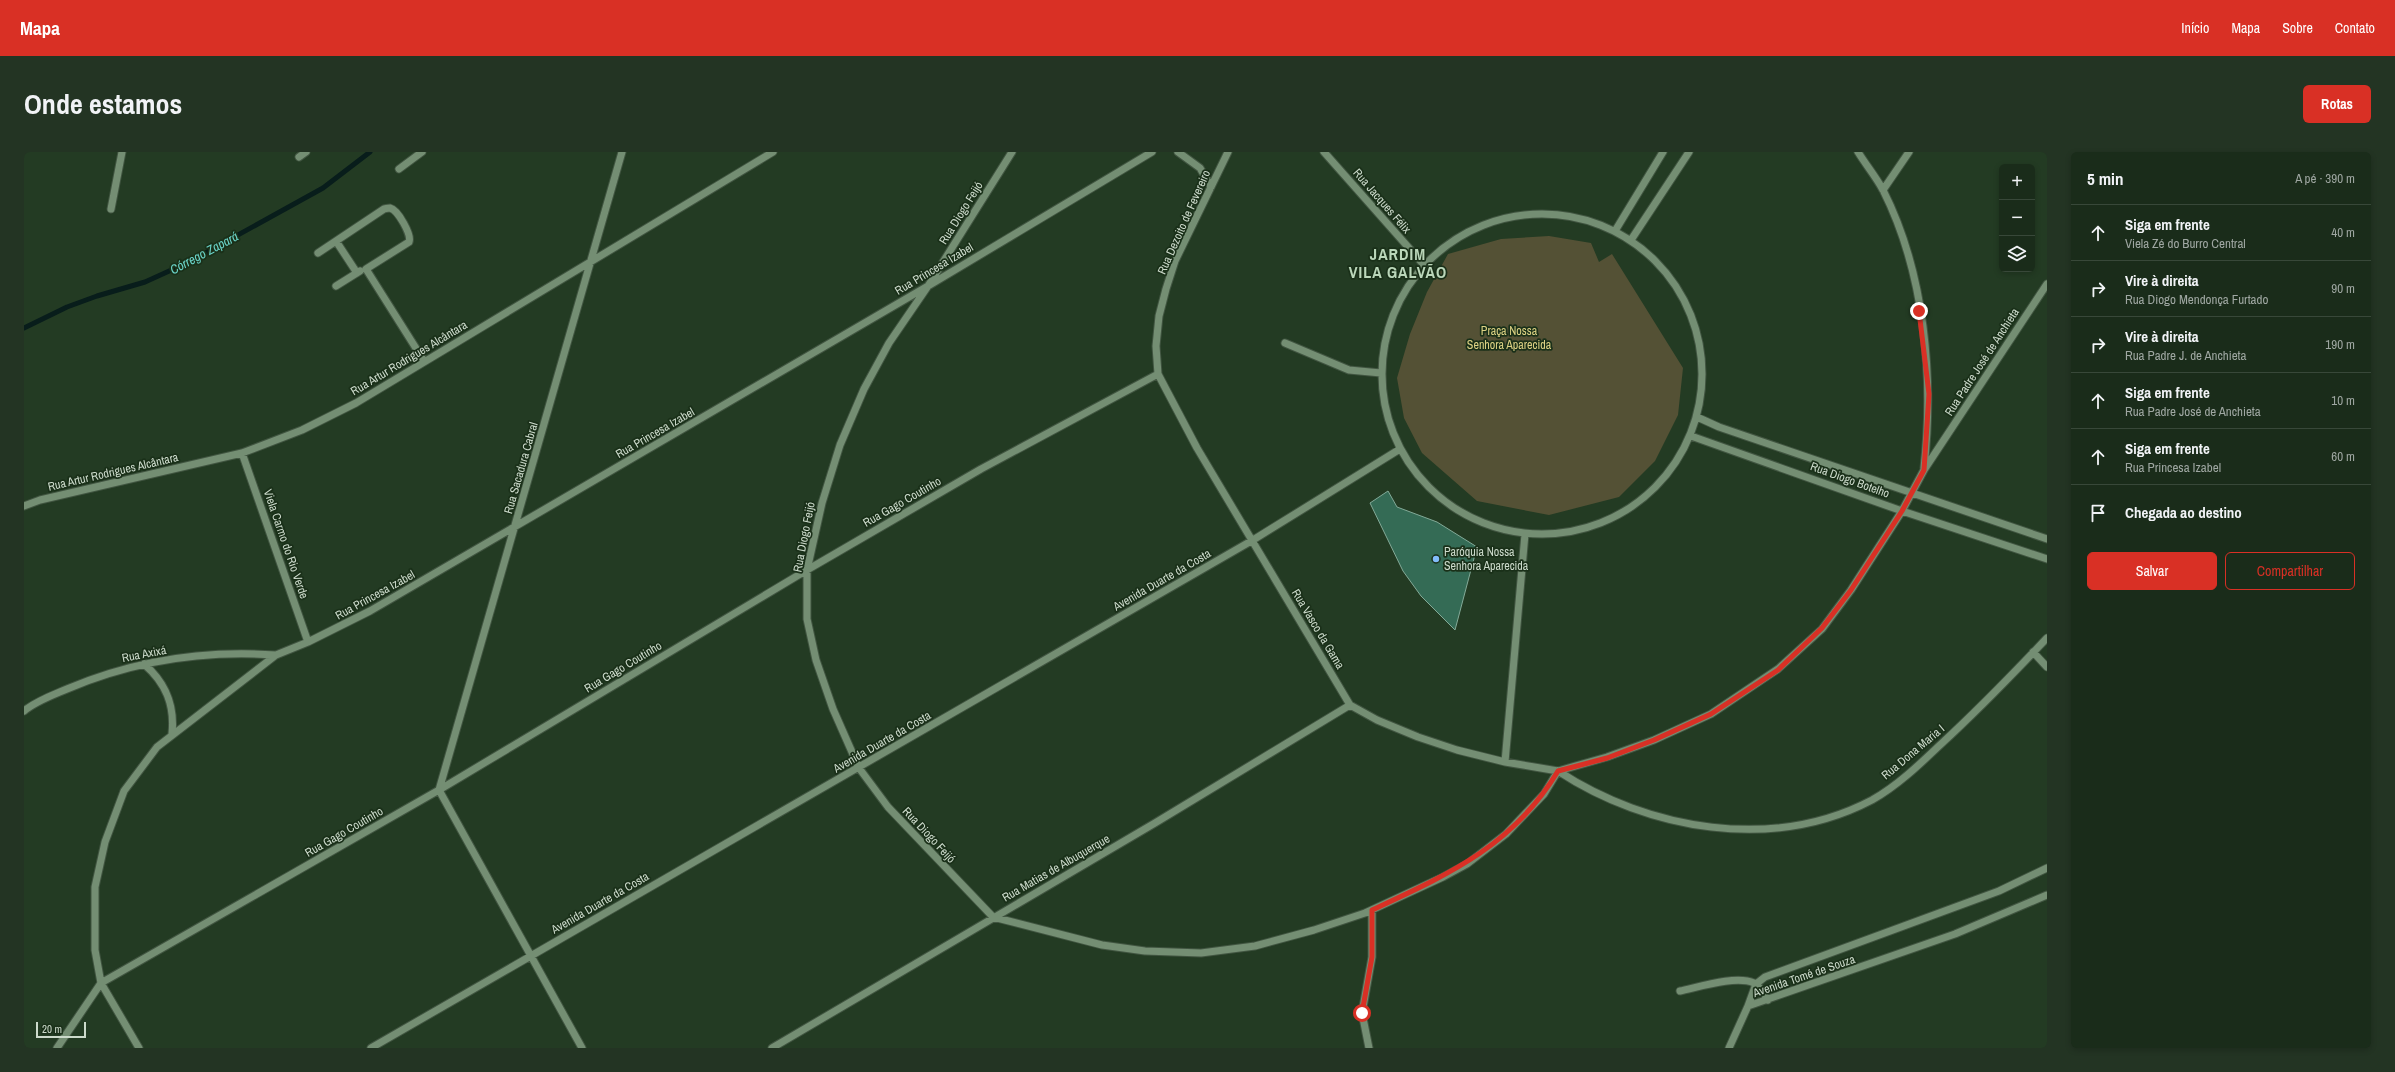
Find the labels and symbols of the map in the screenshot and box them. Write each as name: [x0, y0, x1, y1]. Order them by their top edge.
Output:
street label: Rua Jacques Félix: [1349, 165, 1415, 237]
street label: Rua Dezoito de Fevereiro: [1154, 167, 1214, 277]
street label: Rua Diogo Feijó: [935, 179, 987, 247]
water label: Córrego Zapará: [167, 228, 241, 278]
street label: Rua Princesa Izabel: [892, 239, 976, 299]
district label: JARDIM VILA GALVÃO: [1349, 243, 1447, 283]
route end: [1910, 302, 1928, 320]
street label: Rua Padre José de Anchieta: [1941, 305, 2023, 419]
street label: Rua Artur Rodrigues Alcântara: [348, 317, 471, 399]
park label: Praça Nossa Senhora Aparecida: [1467, 323, 1552, 353]
street label: Rua Princesa Izabel: [613, 404, 697, 462]
street label: Rua Sacadura Cabral: [500, 420, 542, 516]
street label: Rua Artur Rodrigues Alcântara: [46, 449, 180, 495]
street label: Rua Diogo Botelho: [1808, 458, 1892, 502]
street label: Rua Gago Coutinho: [860, 473, 944, 531]
street label: Viela Carmo do Rio Verde: [260, 487, 312, 601]
street label: Rua Diogo Feijó: [789, 501, 819, 573]
place label: Paróquia Nossa Senhora Aparecida: [1444, 544, 1529, 574]
street label: Avenida Duarte da Costa: [1109, 545, 1214, 615]
marker: Paróquia Nossa Senhora Aparecida: [1431, 554, 1441, 564]
street label: Rua Princesa Izabel: [332, 567, 418, 623]
street label: Rua Vasco da Gama: [1288, 586, 1348, 672]
street label: Rua Gago Coutinho: [581, 638, 665, 696]
street label: Rua Axixá: [120, 642, 168, 666]
street label: Avenida Duarte da Costa: [829, 707, 934, 777]
street label: Rua Dona Maria I: [1878, 721, 1948, 783]
street label: Rua Gago Coutinho: [302, 803, 386, 861]
street label: Rua Diogo Feijó: [899, 804, 959, 866]
street label: Rua Matias de Albuquerque: [999, 831, 1113, 905]
street label: Avenida Duarte da Costa: [547, 868, 652, 938]
street label: Avenida Tomé de Souza: [1750, 951, 1858, 1001]
route start: [1353, 1004, 1371, 1022]
scale bar: [36, 1020, 86, 1039]

